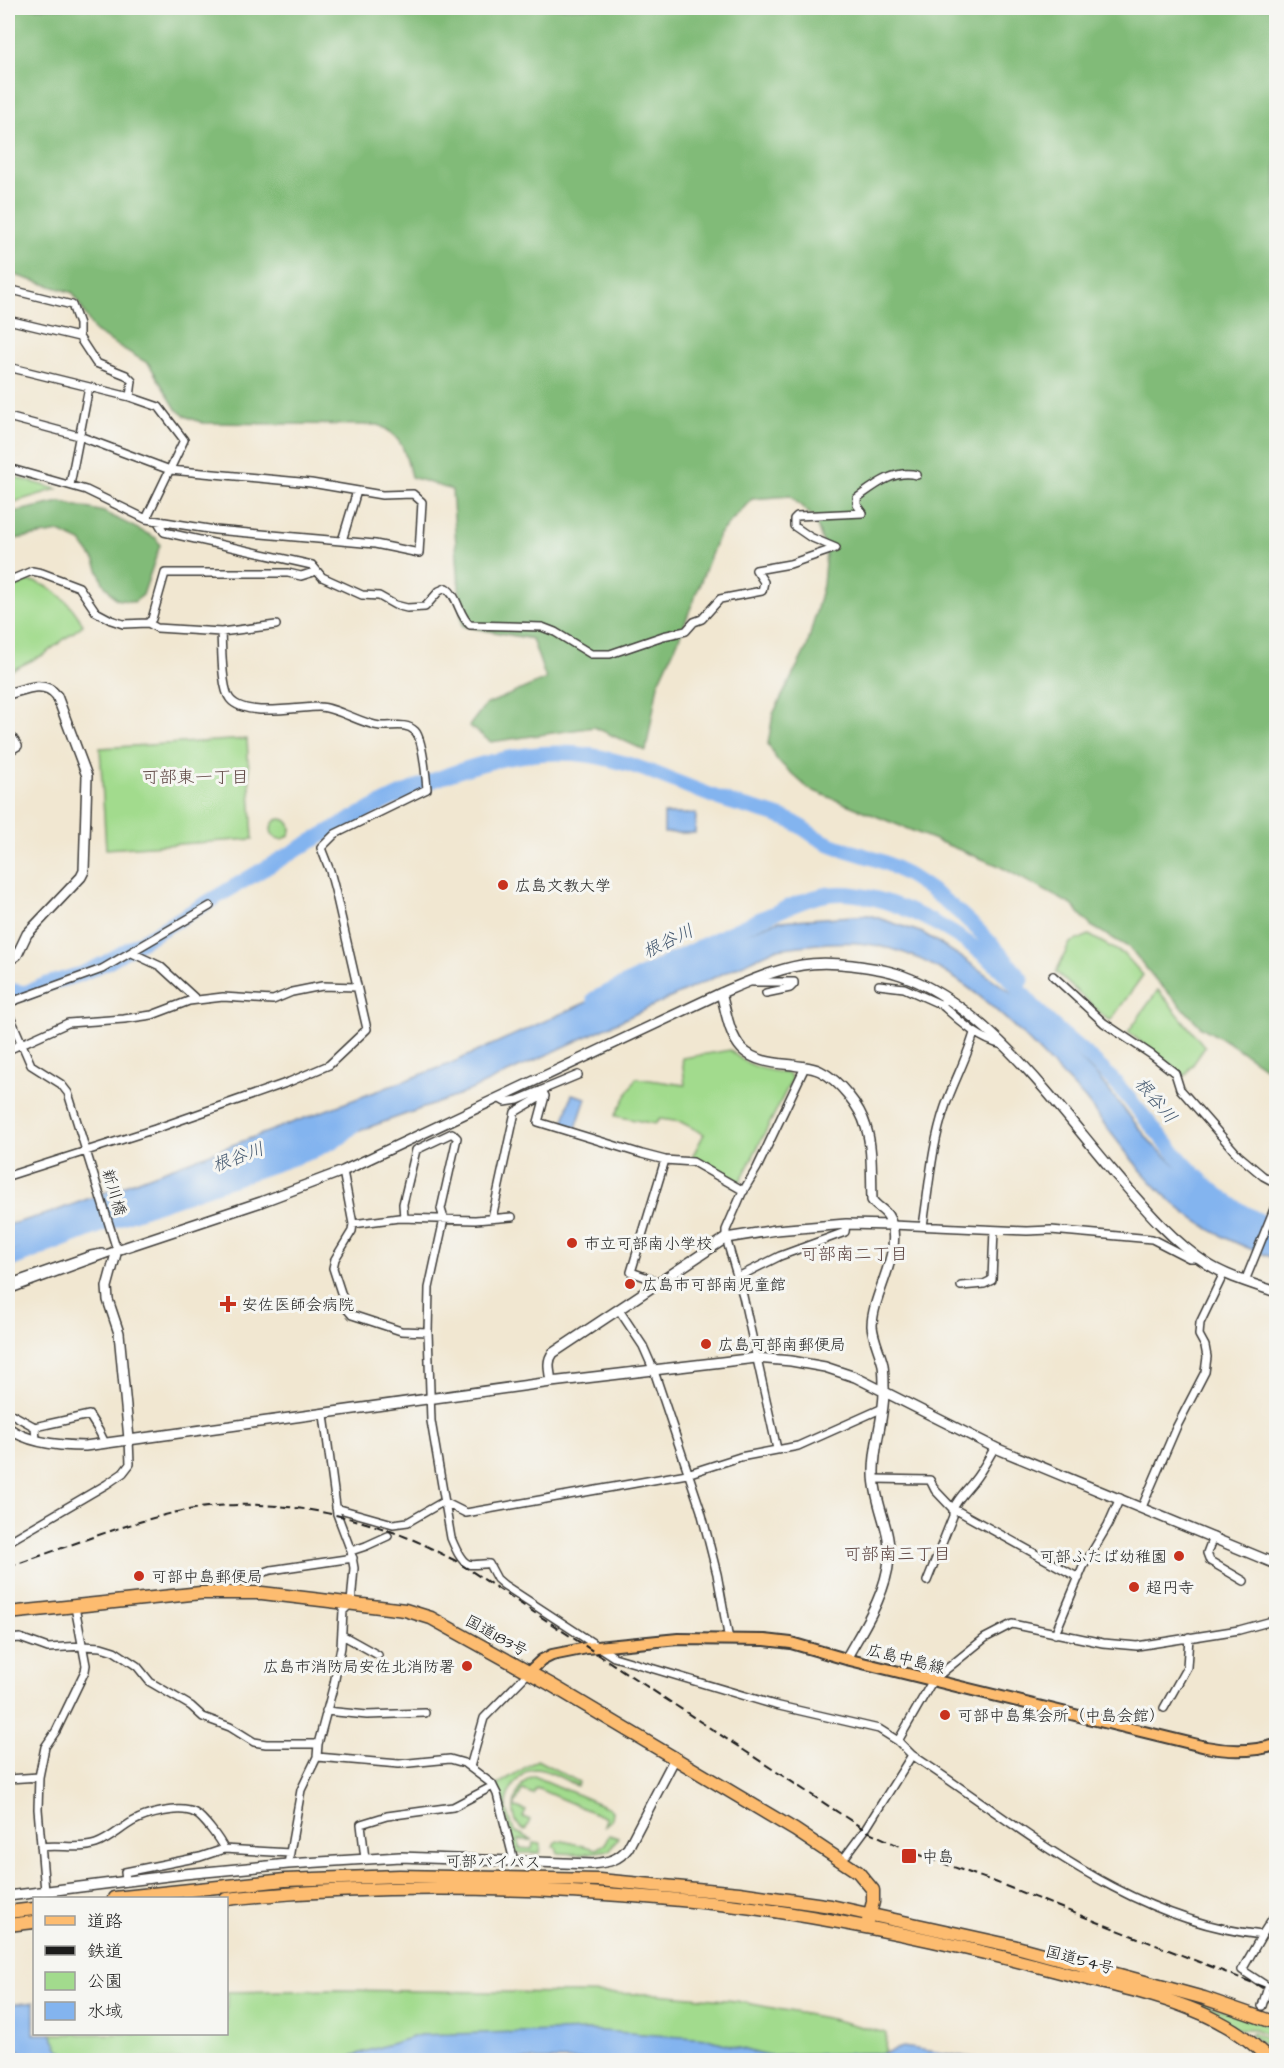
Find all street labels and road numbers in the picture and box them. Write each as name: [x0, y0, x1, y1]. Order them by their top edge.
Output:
street label: 新川橋: [97, 1166, 132, 1218]
street label: 国道183号: [461, 1610, 532, 1662]
street label: 広島中島線: [864, 1639, 947, 1679]
street label: 可部バイパス: [445, 1850, 541, 1874]
street label: 国道54号: [1043, 1940, 1117, 1980]

